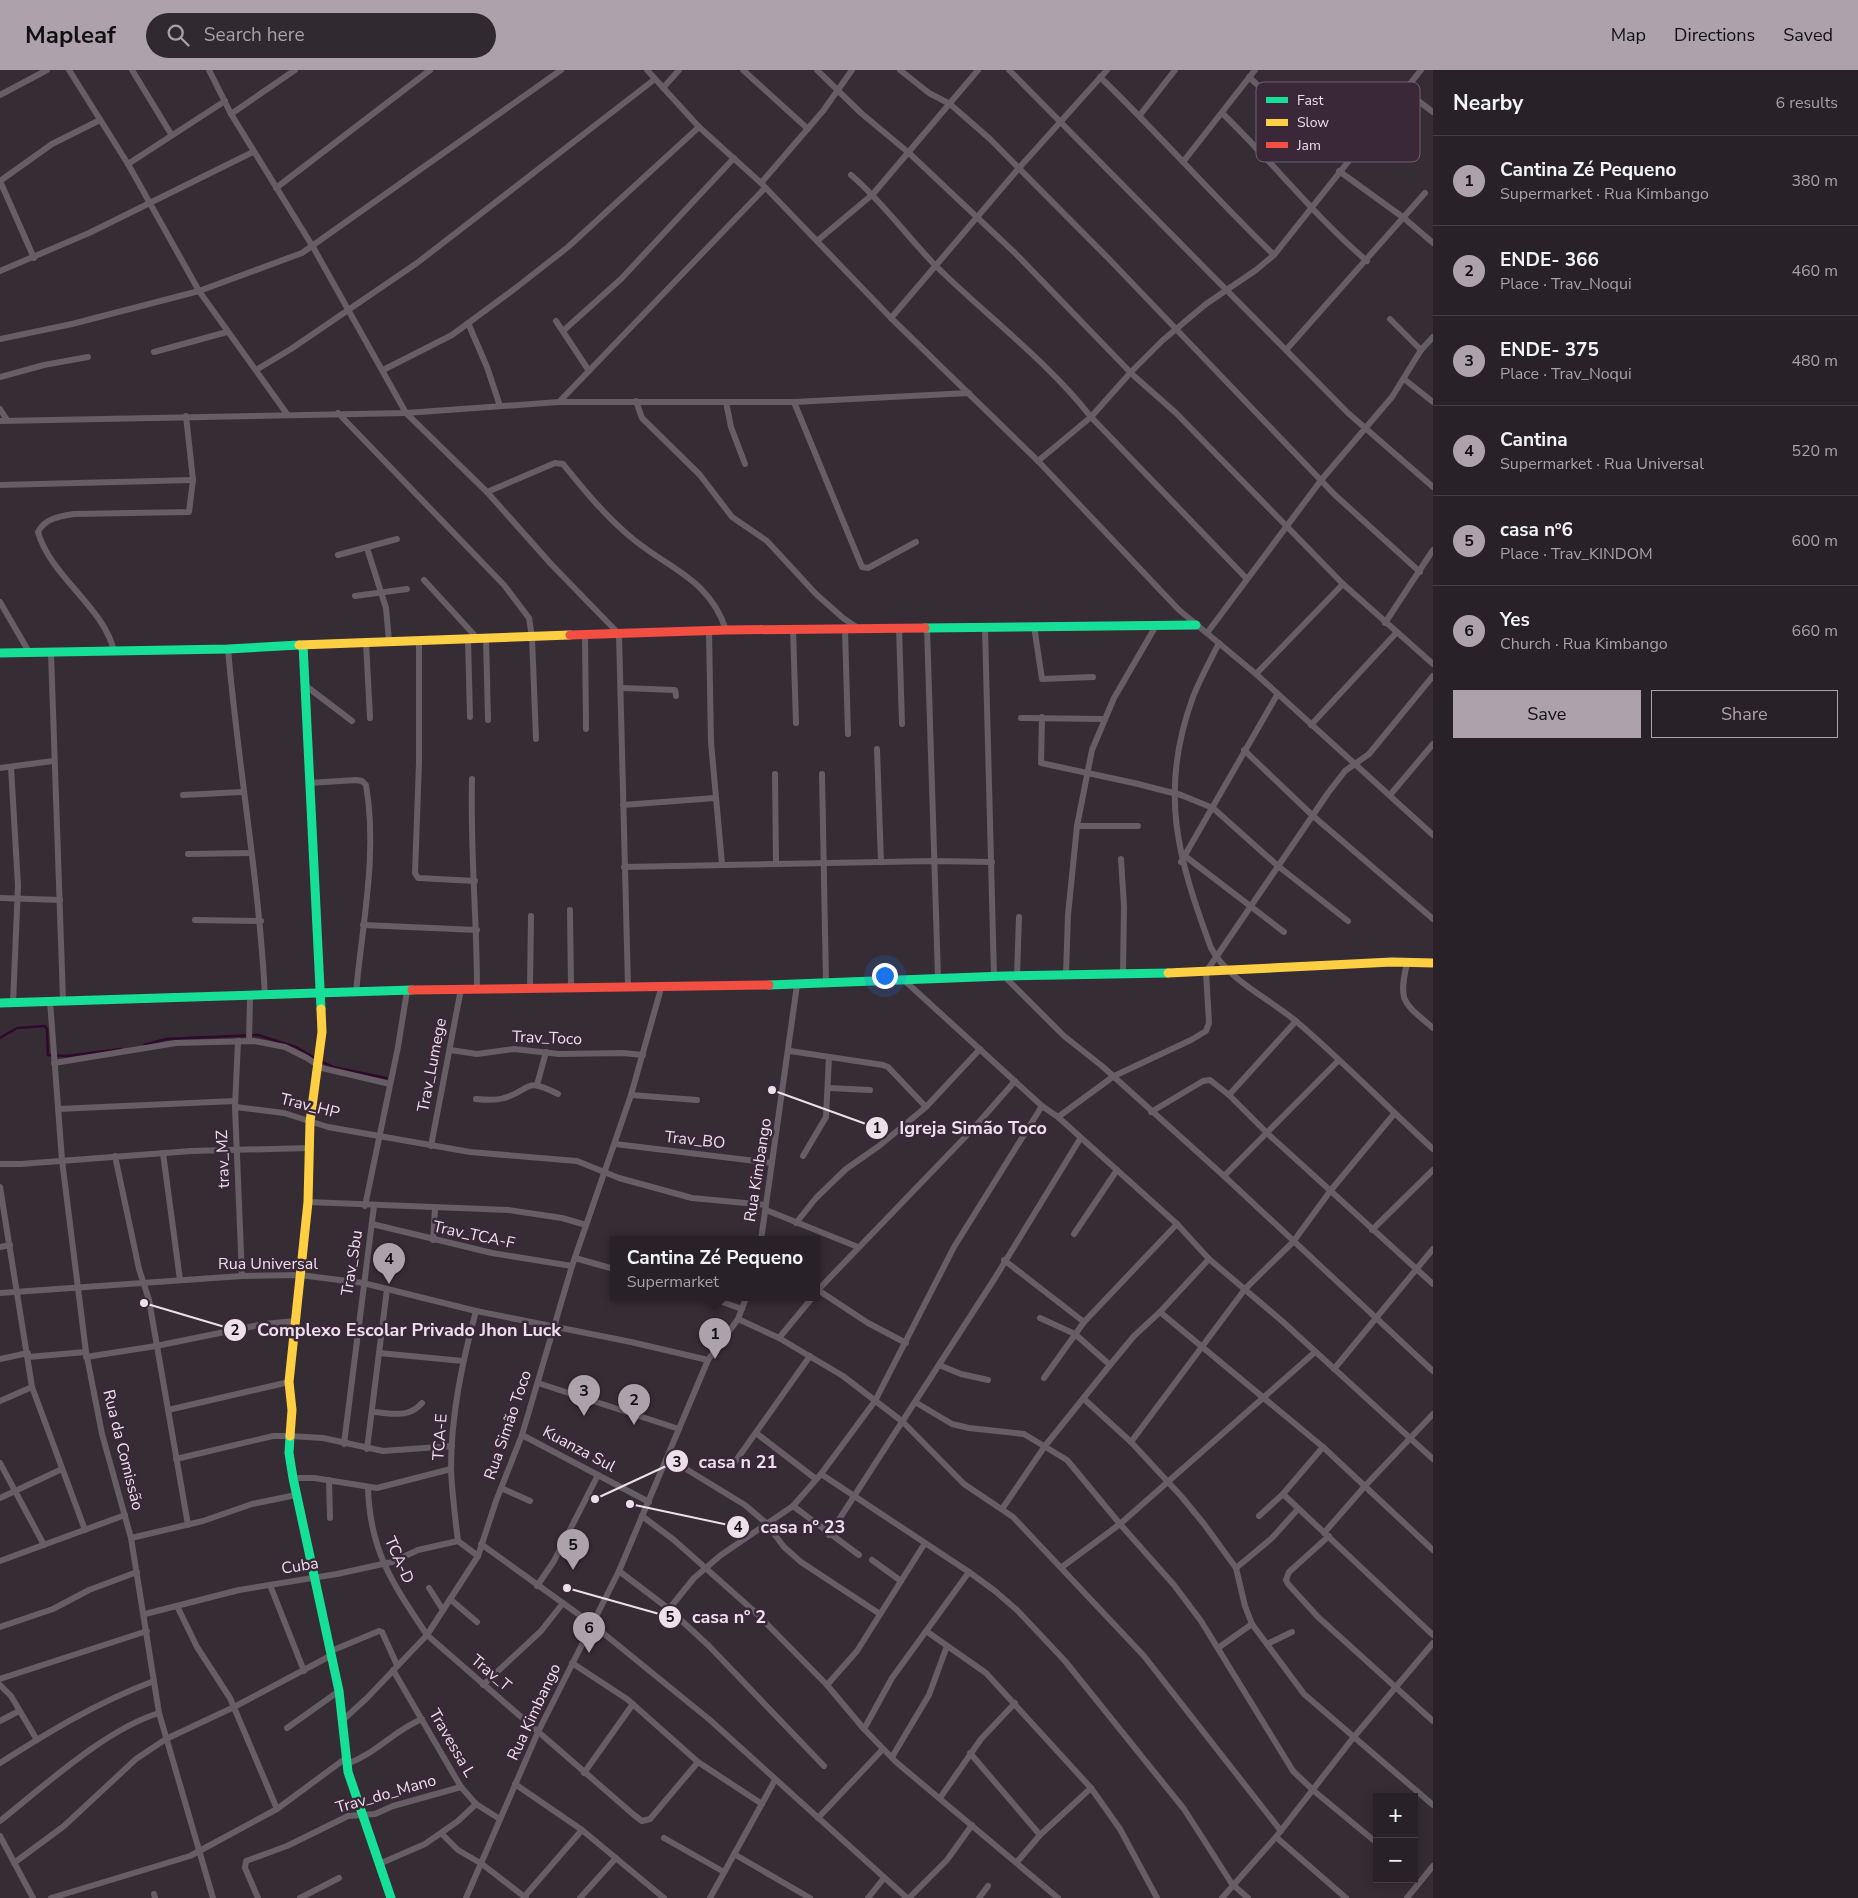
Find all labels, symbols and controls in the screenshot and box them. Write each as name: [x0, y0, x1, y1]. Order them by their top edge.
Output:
search box: [146, 13, 496, 58]
text: Mapleaf: [25, 19, 116, 51]
icon: search: [164, 21, 192, 49]
text: Search here: [204, 22, 305, 48]
text: Map: [1611, 23, 1646, 47]
text: Directions: [1674, 23, 1755, 47]
text: Saved: [1783, 23, 1833, 47]
legend: [1256, 82, 1420, 162]
text: Nearby: [1453, 89, 1523, 117]
text: Fast: [1297, 91, 1323, 110]
text: 6 results: [1776, 92, 1838, 114]
text: Slow: [1297, 113, 1329, 132]
text: Jam: [1296, 136, 1321, 155]
text: Cantina Zé Pequeno: [1500, 157, 1676, 183]
text: 1: [1464, 170, 1474, 192]
text: 380 m: [1791, 170, 1838, 192]
text: Supermarket · Rua Kimbango: [1500, 183, 1709, 205]
text: ENDE- 366: [1500, 247, 1599, 273]
text: 2: [1464, 260, 1474, 282]
text: 460 m: [1791, 260, 1838, 282]
text: Place · Trav_Noqui: [1500, 273, 1632, 295]
text: ENDE- 375: [1500, 337, 1599, 363]
text: 3: [1464, 350, 1474, 372]
text: 480 m: [1791, 350, 1838, 372]
text: Place · Trav_Noqui: [1500, 363, 1632, 385]
text: Cantina: [1500, 427, 1568, 453]
text: 4: [1464, 440, 1474, 462]
text: 520 m: [1791, 440, 1838, 462]
text: Supermarket · Rua Universal: [1500, 453, 1704, 475]
text: casa nº6: [1500, 517, 1573, 543]
text: 5: [1464, 530, 1474, 552]
text: 600 m: [1791, 530, 1838, 552]
text: Place · Trav_KINDOM: [1500, 543, 1653, 565]
text: Yes: [1500, 607, 1530, 633]
text: 6: [1464, 620, 1474, 642]
text: 660 m: [1791, 620, 1838, 642]
text: Church · Rua Kimbango: [1500, 633, 1668, 655]
button: Save: [1453, 690, 1641, 738]
button: Share: [1651, 690, 1838, 738]
your location: [872, 963, 898, 989]
street label: Trav_Lumege: [412, 1016, 452, 1114]
street label: Trav_Toco: [511, 1026, 583, 1050]
street label: Trav_HP: [278, 1088, 342, 1124]
callout: Igreja Simão Toco: [864, 1111, 1057, 1144]
street label: Rua Kimbango: [739, 1116, 777, 1224]
text: Igreja Simão Toco: [899, 1116, 1047, 1140]
text: 1: [872, 1118, 882, 1138]
street label: Trav_BO: [664, 1126, 726, 1154]
street label: trav_MZ: [211, 1129, 235, 1188]
street label: Trav_TCA-F: [431, 1216, 517, 1254]
street label: Trav_Sbu: [336, 1229, 368, 1297]
popup: [610, 1236, 820, 1301]
pin: 4: [373, 1243, 405, 1284]
text: Cantina Zé Pequeno: [627, 1245, 803, 1271]
street label: Rua Universal: [218, 1253, 318, 1275]
text: Supermarket: [627, 1271, 719, 1293]
callout: Complexo Escolar Privado Jhon Luck: [222, 1313, 571, 1346]
text: Complexo Escolar Privado Jhon Luck: [257, 1318, 561, 1342]
pin: 1: [699, 1318, 731, 1359]
text: 2: [230, 1320, 240, 1340]
street label: Rua Simão Toco: [479, 1367, 537, 1483]
pin: 3: [568, 1375, 600, 1416]
pin: 2: [618, 1384, 650, 1425]
street label: Rua da Comissão: [97, 1387, 149, 1513]
street label: TCA-E: [427, 1413, 453, 1461]
street label: Kuanza Sul: [539, 1421, 620, 1478]
callout: casa n 21: [664, 1445, 788, 1478]
text: casa n 21: [699, 1450, 777, 1474]
text: 3: [672, 1452, 682, 1472]
callout: casa nº 23: [725, 1510, 855, 1543]
text: casa nº 23: [761, 1515, 845, 1539]
text: 4: [733, 1517, 743, 1537]
pin: 5: [557, 1529, 589, 1570]
street label: TCA-D: [379, 1533, 419, 1587]
street label: Cuba: [280, 1552, 320, 1580]
callout: casa nº 2: [657, 1601, 776, 1634]
text: casa nº 2: [692, 1605, 766, 1629]
text: 5: [665, 1607, 675, 1627]
pin: 6: [573, 1612, 605, 1653]
street label: Trav_T: [466, 1650, 516, 1697]
street label: Rua Kimbango: [502, 1660, 566, 1764]
street label: Travessa L: [424, 1705, 481, 1782]
street label: Trav_do_Mano: [333, 1769, 439, 1819]
map controls: [1373, 1793, 1418, 1883]
button: +: [1373, 1793, 1418, 1838]
button: −: [1373, 1838, 1418, 1883]

